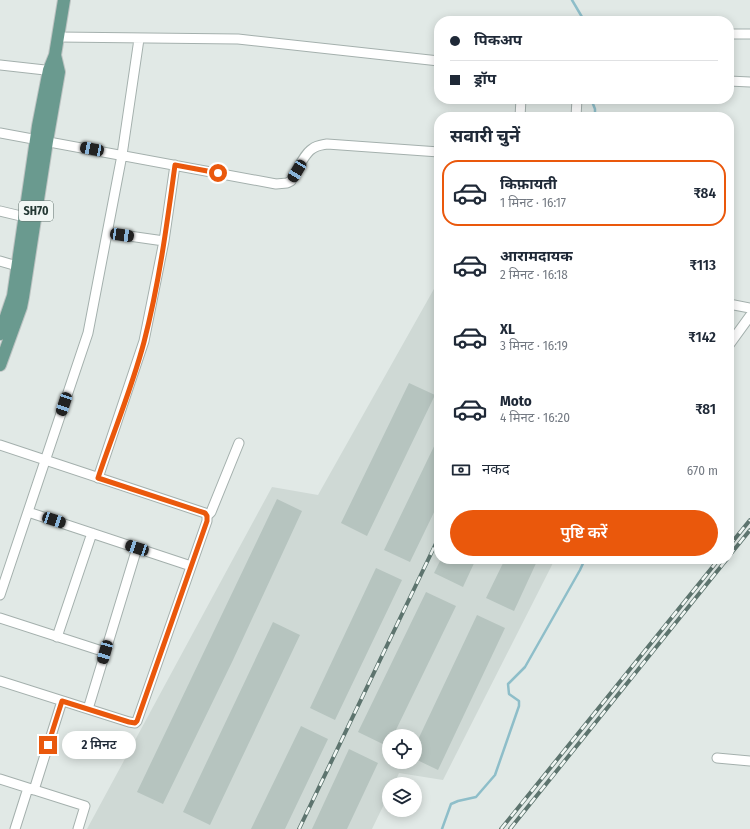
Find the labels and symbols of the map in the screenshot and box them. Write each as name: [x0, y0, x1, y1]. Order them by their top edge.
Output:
car: [79, 141, 105, 157]
car: [286, 158, 308, 184]
route start: [209, 164, 227, 182]
road number: SH70: [19, 201, 53, 221]
car: [109, 227, 135, 243]
car: [55, 391, 73, 417]
car: [41, 511, 67, 529]
car: [124, 539, 150, 557]
car: [96, 639, 114, 665]
callout: 2 मिनट: [62, 731, 136, 759]
route end: [39, 736, 57, 754]

